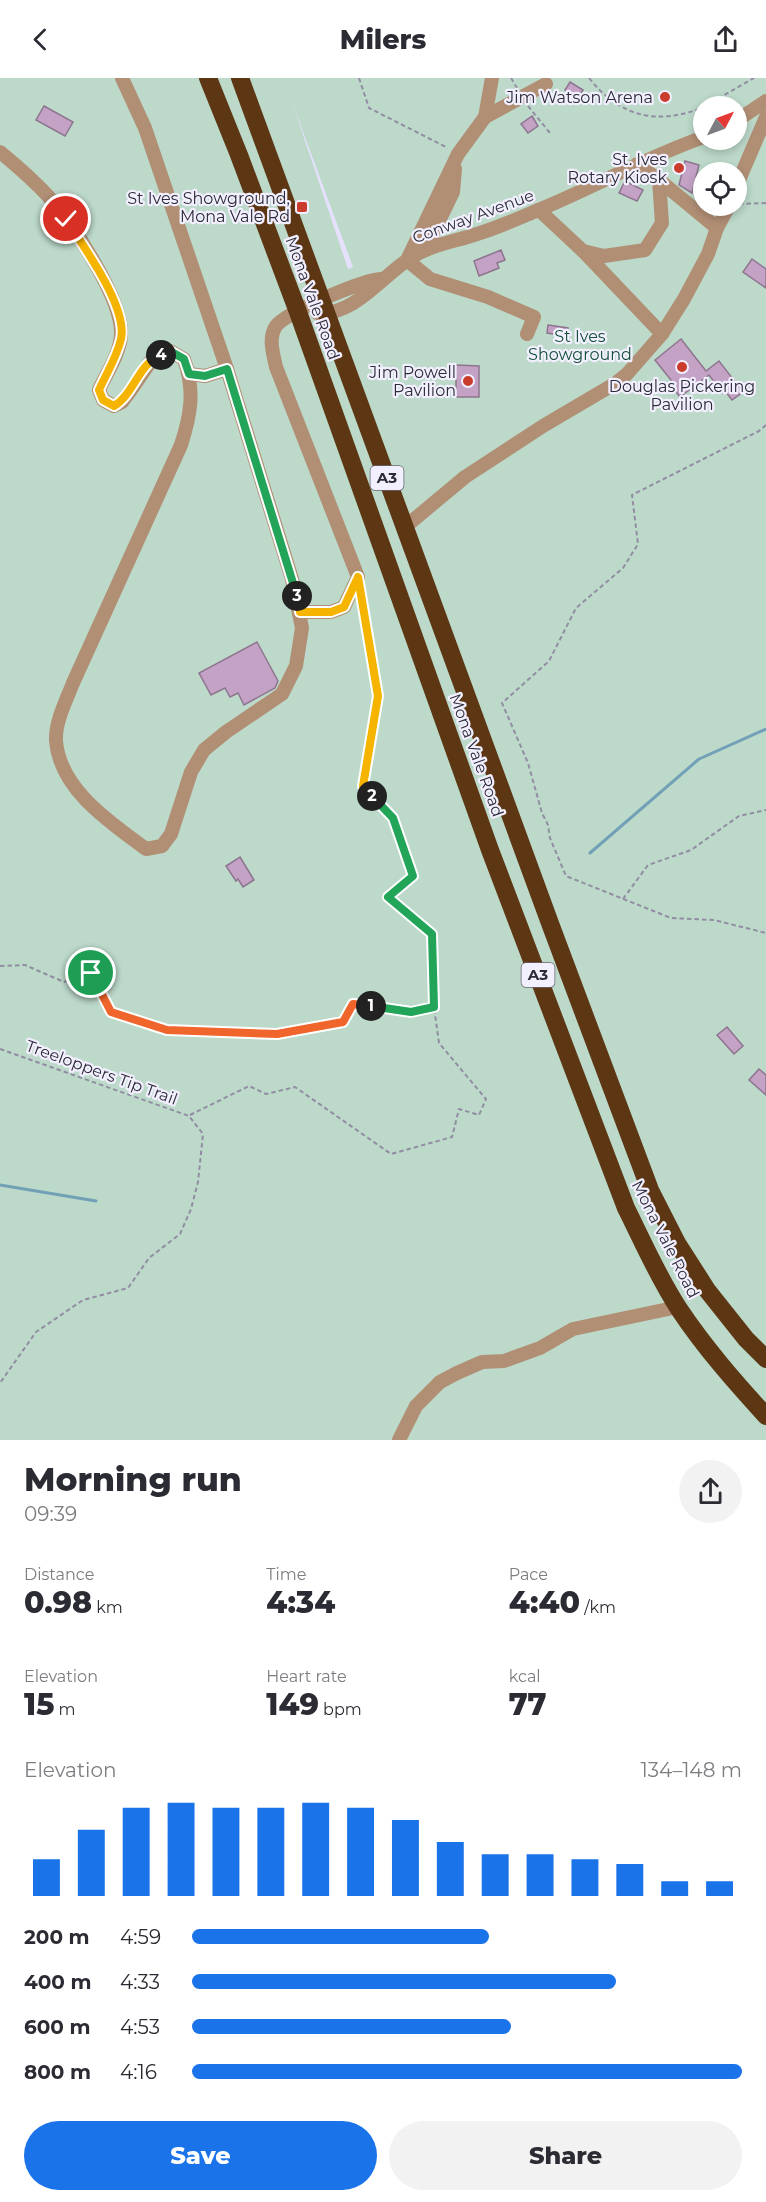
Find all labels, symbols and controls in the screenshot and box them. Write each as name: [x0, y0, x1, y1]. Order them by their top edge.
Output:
icon: back: [24, 23, 57, 56]
text: Milers: [340, 23, 426, 56]
icon: share: [709, 23, 742, 56]
place label: Jim Watson Arena: [505, 88, 653, 107]
marker: Jim Watson Arena: [658, 90, 672, 104]
north arrow: [693, 96, 747, 150]
map controls: [693, 96, 747, 216]
place label: St. Ives Rotary Kiosk: [568, 150, 667, 187]
marker: St. Ives Rotary Kiosk: [672, 161, 686, 175]
button: locate: [693, 162, 747, 216]
street label: Conway Avenue: [410, 186, 536, 247]
place label: St Ives Showground, Mona Vale Rd: [127, 189, 290, 226]
pin: [40, 193, 91, 244]
marker: St Ives Showground, Mona Vale Rd: [295, 200, 309, 214]
icon: check: [49, 202, 82, 235]
street label: Mona Vale Road: [281, 234, 344, 362]
park label: St Ives Showground: [528, 327, 632, 364]
pin: 4: [146, 340, 176, 370]
text: 4: [155, 345, 167, 364]
marker: Douglas Pickering Pavilion: [675, 360, 689, 374]
place label: Jim Powell Pavilion: [368, 363, 456, 400]
marker: Jim Powell Pavilion: [461, 374, 475, 388]
place label: Douglas Pickering Pavilion: [609, 377, 755, 414]
road number: A3: [370, 466, 404, 490]
pin: 3: [282, 581, 312, 611]
text: 3: [292, 586, 302, 605]
street label: Mona Vale Road: [445, 691, 508, 819]
pin: 2: [357, 781, 387, 811]
text: 2: [367, 786, 377, 805]
pin: [65, 947, 116, 998]
icon: arrive: [74, 956, 107, 989]
road number: A3: [522, 963, 554, 987]
pin: 1: [356, 991, 386, 1021]
text: 1: [368, 996, 374, 1015]
street label: Treeloppers Tip Trail: [23, 1036, 180, 1109]
street label: Mona Vale Road: [628, 1177, 703, 1301]
text: Morning run: [24, 1459, 242, 1499]
button: share: [679, 1460, 742, 1523]
text: 09:39: [24, 1502, 77, 1526]
text: Distance: [24, 1565, 94, 1584]
text: Time: [266, 1565, 306, 1584]
text: Pace: [509, 1565, 548, 1584]
text: 0.98: [24, 1584, 92, 1621]
text: 4:34: [266, 1584, 335, 1621]
text: 4:40: [509, 1584, 580, 1621]
text: km: [92, 1598, 123, 1617]
text: /km: [580, 1598, 616, 1617]
text: Elevation: [24, 1667, 98, 1686]
text: Heart rate: [266, 1667, 347, 1686]
text: kcal: [509, 1667, 541, 1686]
text: 15: [24, 1686, 54, 1723]
text: 149: [266, 1686, 319, 1723]
text: 77: [509, 1686, 547, 1723]
text: m: [54, 1700, 76, 1719]
text: bpm: [319, 1700, 362, 1719]
text: Elevation: [24, 1758, 116, 1782]
text: 134–148 m: [641, 1758, 742, 1782]
text: 200 m: [24, 1925, 90, 1949]
text: 4:59: [120, 1925, 161, 1949]
text: 400 m: [24, 1970, 92, 1994]
text: 4:33: [120, 1970, 160, 1994]
text: 600 m: [24, 2015, 91, 2039]
text: 4:53: [120, 2015, 160, 2039]
text: 800 m: [24, 2060, 91, 2084]
text: 4:16: [120, 2060, 157, 2084]
button: Save: [24, 2121, 377, 2190]
button: Share: [389, 2121, 742, 2190]

